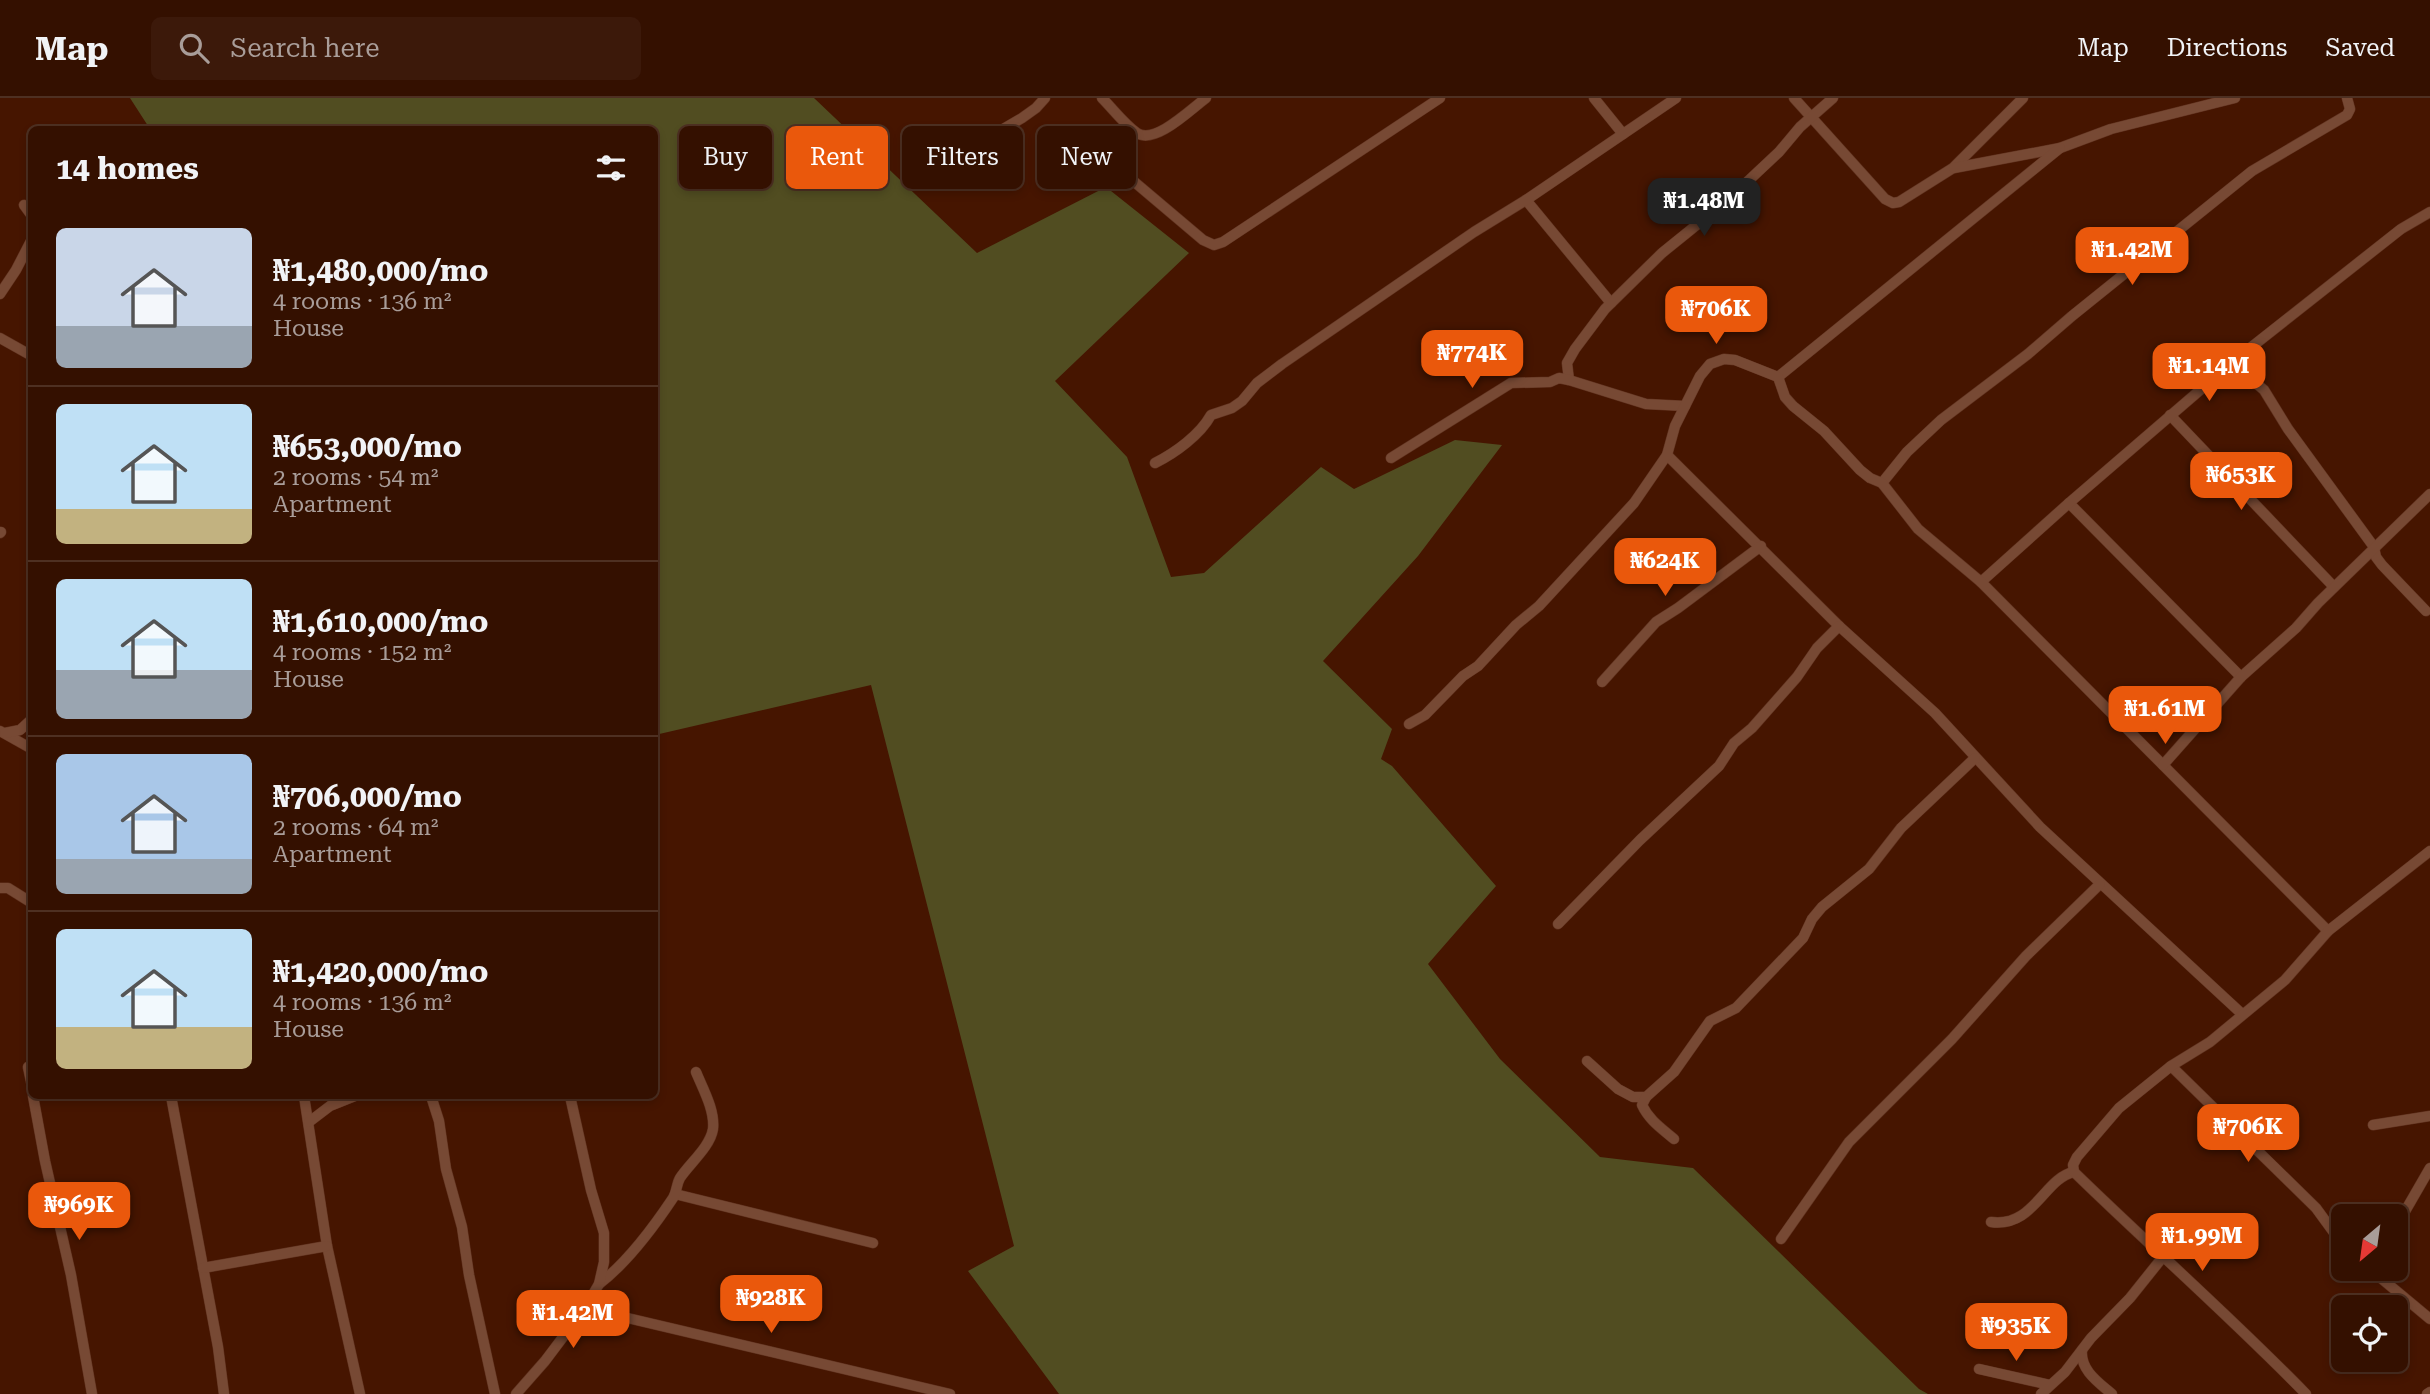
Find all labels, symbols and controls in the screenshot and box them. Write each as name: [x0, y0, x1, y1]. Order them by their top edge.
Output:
search box: [151, 17, 641, 80]
text: Map: [35, 29, 109, 68]
icon: search: [175, 29, 213, 67]
text: Search here: [231, 33, 380, 63]
text: Map: [2077, 34, 2129, 62]
text: Directions: [2167, 34, 2287, 62]
text: Saved: [2325, 34, 2395, 62]
chip: Buy: [679, 126, 772, 189]
chip: Rent: [786, 126, 888, 189]
chip: Filters: [902, 126, 1023, 189]
chip: New: [1037, 126, 1136, 189]
icon: filters: [592, 149, 630, 187]
text: 14 homes: [56, 151, 199, 186]
pin: ₦1.48M: [1647, 178, 1761, 238]
text: ₦1.48M: [1664, 187, 1744, 214]
pin: ₦1.42M: [2075, 228, 2189, 287]
text: ₦1.42M: [2092, 236, 2172, 263]
text: ₦1,480,000/mo: [273, 253, 488, 288]
icon: home: [112, 256, 196, 340]
pin: ₦706K: [1667, 286, 1765, 346]
text: 4 rooms · 136 m²: [273, 288, 451, 315]
text: ₦706K: [1681, 295, 1751, 322]
text: House: [273, 315, 344, 342]
pin: ₦774K: [1423, 330, 1521, 390]
text: ₦774K: [1437, 339, 1507, 366]
pin: ₦1.14M: [2152, 344, 2266, 403]
text: ₦1.14M: [2169, 352, 2249, 379]
text: ₦653,000/mo: [273, 429, 462, 464]
icon: home: [112, 432, 196, 516]
pin: ₦653K: [2192, 452, 2290, 512]
text: ₦653K: [2206, 461, 2276, 488]
text: 2 rooms · 54 m²: [273, 464, 439, 491]
text: Apartment: [273, 491, 392, 518]
pin: ₦624K: [1616, 538, 1714, 598]
text: ₦624K: [1630, 547, 1700, 574]
text: ₦1,610,000/mo: [273, 604, 488, 639]
icon: home: [112, 607, 196, 691]
text: 4 rooms · 152 m²: [273, 639, 451, 666]
text: House: [273, 666, 344, 693]
pin: ₦1.61M: [2108, 686, 2222, 746]
text: ₦1.61M: [2125, 695, 2205, 722]
text: ₦706,000/mo: [273, 779, 462, 814]
icon: home: [112, 782, 196, 866]
text: 2 rooms · 64 m²: [273, 814, 439, 841]
text: Apartment: [273, 841, 392, 868]
text: ₦1,420,000/mo: [273, 954, 488, 989]
icon: home: [112, 957, 196, 1041]
text: 4 rooms · 136 m²: [273, 989, 451, 1016]
text: House: [273, 1016, 344, 1043]
pin: ₦706K: [2199, 1104, 2297, 1164]
text: ₦706K: [2213, 1113, 2283, 1140]
pin: ₦969K: [30, 1182, 128, 1242]
text: ₦969K: [44, 1191, 114, 1218]
north arrow: [2331, 1204, 2408, 1281]
map controls: [2331, 1204, 2408, 1372]
pin: ₦1.99M: [2145, 1214, 2259, 1273]
text: ₦1.99M: [2162, 1222, 2242, 1249]
pin: ₦928K: [722, 1276, 820, 1335]
text: ₦928K: [736, 1284, 806, 1311]
pin: ₦1.42M: [516, 1290, 630, 1350]
button: locate: [2331, 1295, 2408, 1372]
text: ₦1.42M: [533, 1299, 613, 1326]
pin: ₦935K: [1967, 1304, 2065, 1363]
text: ₦935K: [1981, 1312, 2051, 1339]

